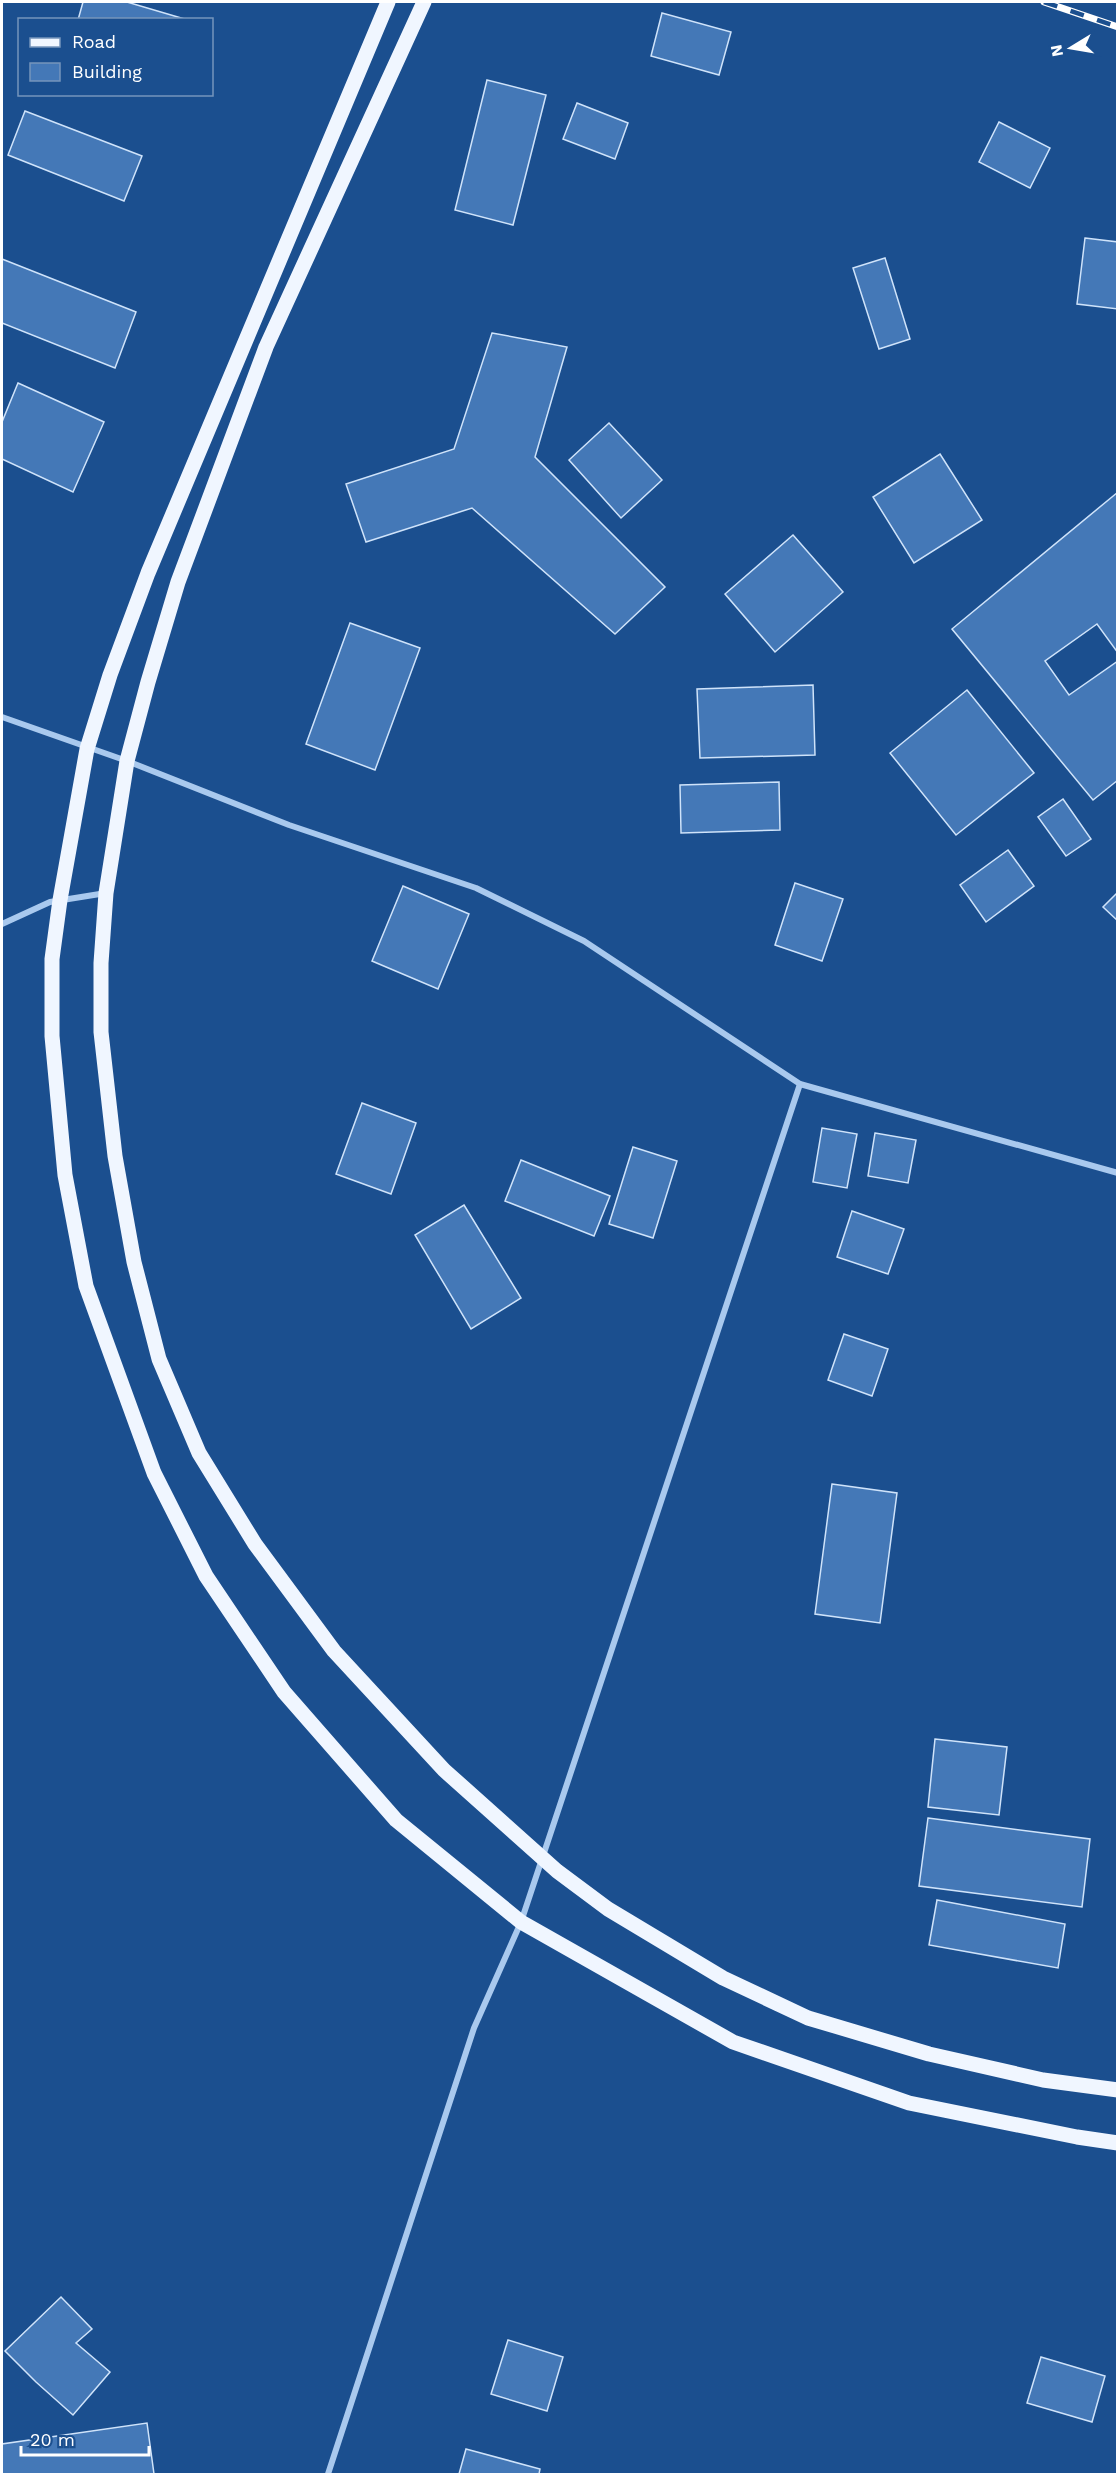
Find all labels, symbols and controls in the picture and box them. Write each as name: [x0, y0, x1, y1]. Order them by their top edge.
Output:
legend: [18, 18, 213, 96]
north arrow: [1041, 18, 1101, 78]
text: Road: [72, 31, 116, 52]
text: N: [1046, 43, 1067, 58]
text: Building: [72, 61, 142, 82]
scale bar: [21, 2419, 148, 2457]
text: 20 m: [30, 2429, 75, 2450]

